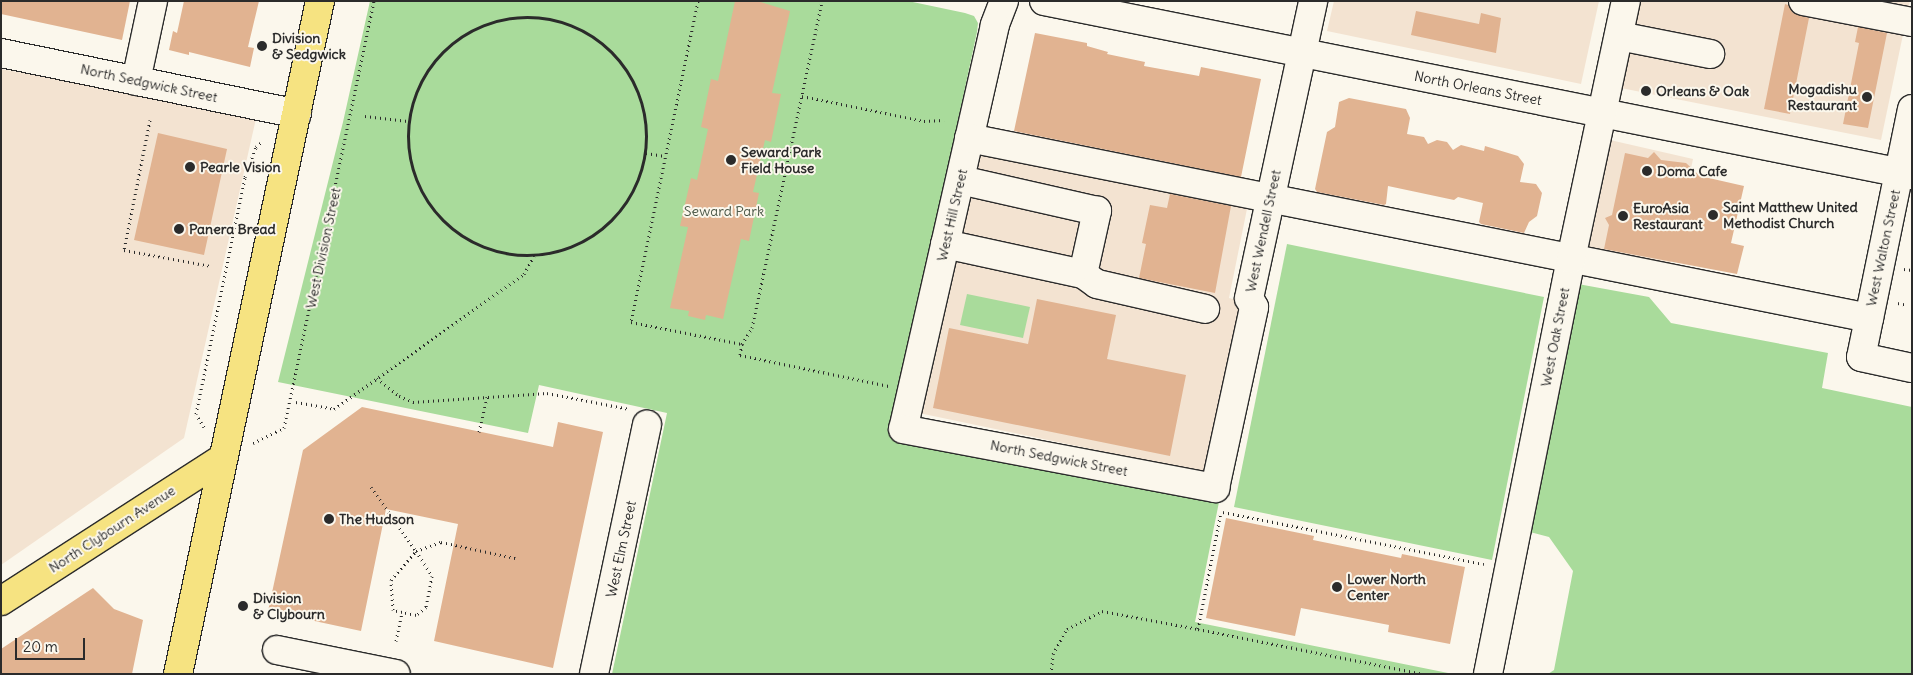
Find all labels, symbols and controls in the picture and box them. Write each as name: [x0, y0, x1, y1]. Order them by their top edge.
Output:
place label: Division & Sedgwick: [272, 30, 346, 62]
marker: Division & Sedgwick: [256, 40, 268, 52]
street label: North Sedgwick Street: [79, 60, 219, 106]
street label: North Orleans Street: [1413, 67, 1543, 109]
place label: Mogadishu Restaurant: [1787, 81, 1857, 114]
place label: Orleans & Oak: [1656, 83, 1749, 99]
marker: Orleans & Oak: [1640, 85, 1652, 97]
marker: Mogadishu Restaurant: [1861, 91, 1873, 103]
place label: Seward Park Field House: [741, 144, 821, 176]
marker: Seward Park Field House: [725, 154, 737, 166]
place label: Pearle Vision: [200, 159, 281, 175]
marker: Pearle Vision: [184, 161, 196, 173]
place label: Doma Cafe: [1657, 163, 1727, 179]
marker: Doma Cafe: [1641, 165, 1653, 177]
street label: West Hill Street: [933, 167, 971, 263]
street label: West Wendell Street: [1242, 168, 1284, 294]
street label: West Division Street: [302, 186, 344, 310]
street label: West Walton Street: [1862, 188, 1904, 308]
place label: Saint Matthew United Methodist Church: [1723, 199, 1858, 232]
place label: EuroAsia Restaurant: [1633, 200, 1703, 232]
park label: Seward Park: [684, 203, 764, 219]
marker: Saint Matthew United Methodist Church: [1707, 209, 1719, 221]
marker: EuroAsia Restaurant: [1617, 210, 1629, 222]
place label: Panera Bread: [189, 221, 276, 237]
marker: Panera Bread: [173, 223, 185, 235]
street label: West Oak Street: [1537, 286, 1573, 388]
street label: North Sedgwick Street: [989, 436, 1129, 480]
street label: North Clybourn Avenue: [46, 482, 178, 576]
street label: West Elm Street: [603, 499, 639, 599]
place label: The Hudson: [339, 511, 414, 527]
marker: The Hudson: [323, 513, 335, 525]
place label: Lower North Center: [1347, 571, 1426, 604]
marker: Lower North Center: [1331, 581, 1343, 593]
place label: Division & Clybourn: [253, 590, 325, 622]
marker: Division & Clybourn: [237, 600, 249, 612]
scale bar: [18, 628, 88, 660]
text: 20 m: [23, 637, 58, 656]

